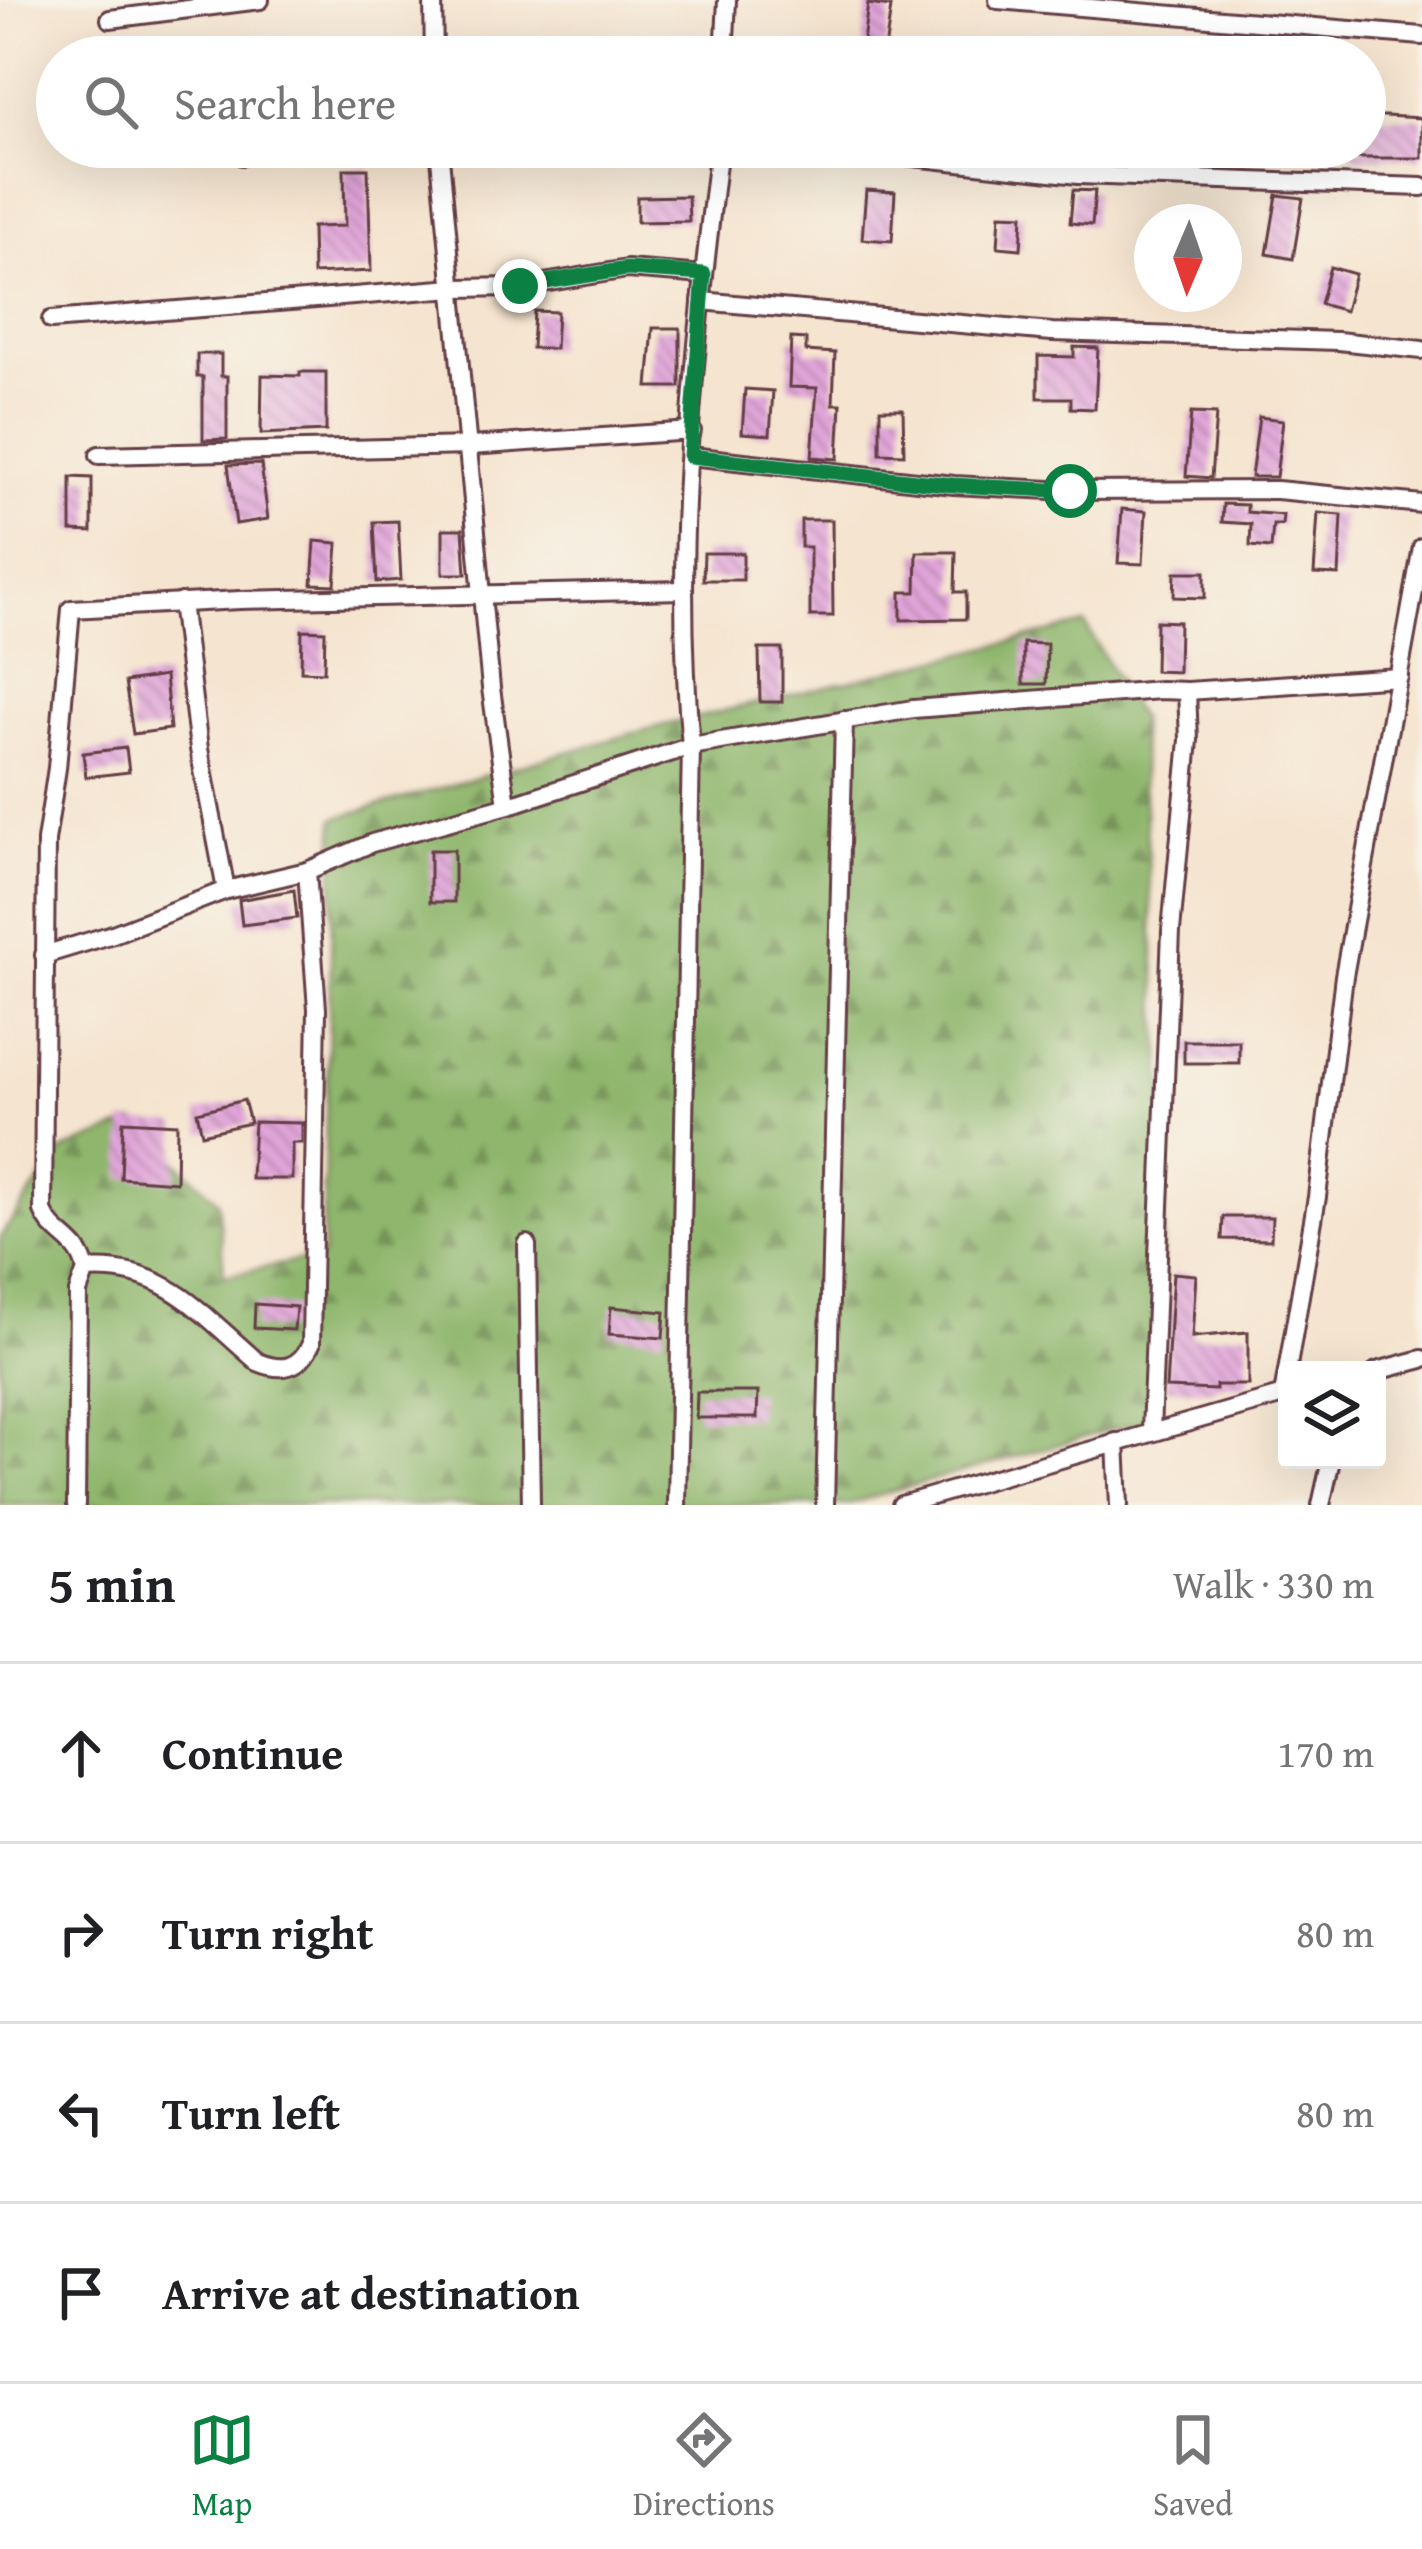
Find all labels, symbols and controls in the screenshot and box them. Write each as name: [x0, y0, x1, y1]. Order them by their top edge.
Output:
search box: [36, 36, 1386, 168]
icon: search: [78, 69, 144, 135]
text: Search here: [174, 70, 396, 135]
north arrow: [1134, 204, 1242, 312]
route end: [493, 259, 547, 313]
route start: [1043, 464, 1097, 518]
map controls: [1278, 1361, 1386, 1469]
button: layers: [1278, 1361, 1386, 1469]
text: 5 min: [48, 1546, 175, 1621]
text: Walk · 330 m: [1173, 1555, 1374, 1612]
icon: ahead: [48, 1720, 114, 1786]
text: Continue: [162, 1720, 343, 1785]
text: 170 m: [1277, 1724, 1374, 1781]
icon: right: [48, 1900, 114, 1966]
text: Turn right: [162, 1900, 374, 1965]
text: 80 m: [1296, 1904, 1374, 1961]
icon: left: [48, 2080, 114, 2146]
text: Turn left: [162, 2080, 340, 2145]
text: 80 m: [1296, 2084, 1374, 2141]
icon: arrive: [48, 2260, 114, 2326]
text: Arrive at destination: [162, 2260, 580, 2325]
tab: Map: [189, 2407, 255, 2527]
tab: Directions: [633, 2407, 775, 2527]
tab: Saved: [1153, 2407, 1233, 2527]

